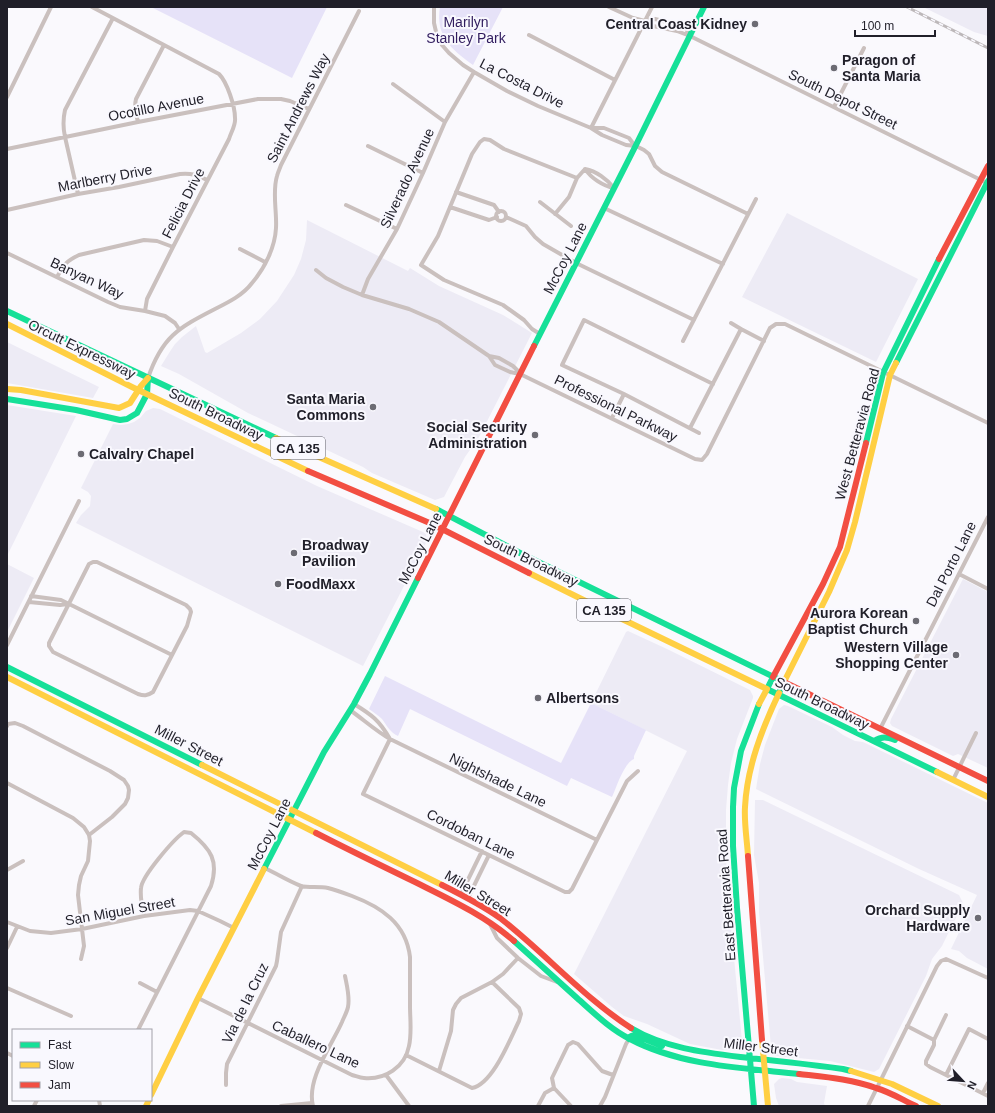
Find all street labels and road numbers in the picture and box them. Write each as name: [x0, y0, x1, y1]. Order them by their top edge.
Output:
street label: Saint Andrews Way: [263, 51, 333, 165]
street label: La Costa Drive: [477, 55, 567, 111]
street label: South Depot Street: [786, 66, 900, 132]
street label: Ocotillo Avenue: [107, 90, 205, 124]
street label: Silverado Avenue: [377, 125, 437, 231]
street label: Marlberry Drive: [57, 161, 154, 195]
street label: Felicia Drive: [158, 165, 208, 241]
street label: McCoy Lane: [540, 219, 590, 297]
street label: Banyan Way: [48, 254, 126, 302]
street label: Orcutt Expressway: [26, 316, 138, 382]
street label: West Betteravia Road: [832, 366, 882, 502]
street label: Professional Parkway: [552, 371, 680, 445]
street label: South Broadway: [166, 384, 266, 444]
road number: CA 135: [271, 437, 325, 459]
street label: McCoy Lane: [395, 509, 445, 587]
street label: Dal Porto Lane: [923, 519, 979, 609]
street label: South Broadway: [481, 530, 581, 590]
road number: CA 135: [577, 599, 631, 621]
street label: South Broadway: [772, 673, 872, 733]
street label: Miller Street: [152, 721, 226, 769]
street label: Nightshade Lane: [447, 750, 549, 810]
street label: McCoy Lane: [244, 795, 294, 873]
street label: Cordoban Lane: [424, 806, 518, 862]
street label: East Betteravia Road: [713, 828, 739, 962]
street label: Miller Street: [442, 867, 514, 919]
street label: San Miguel Street: [64, 893, 176, 929]
street label: Via de la Cruz: [219, 960, 271, 1046]
street label: Caballero Lane: [270, 1017, 363, 1071]
street label: Miller Street: [723, 1035, 799, 1060]

